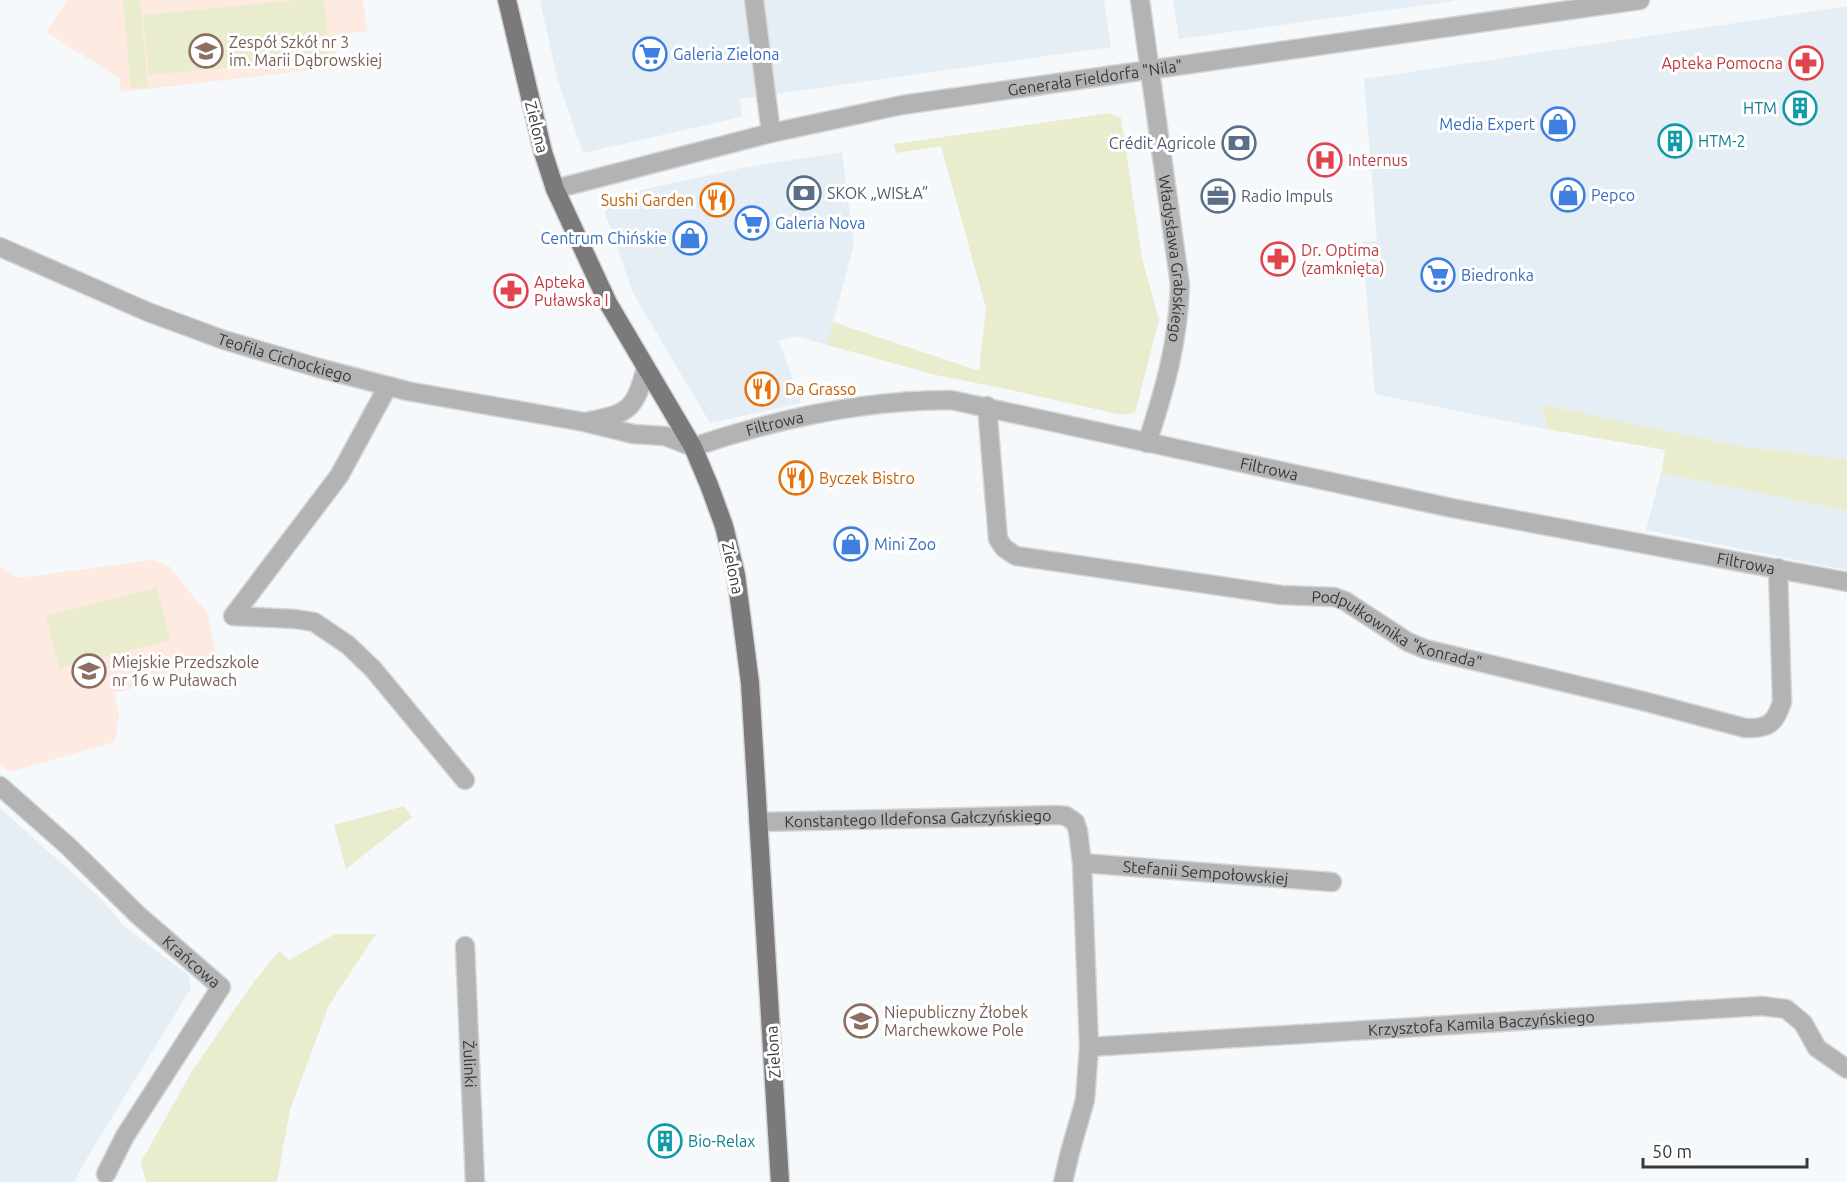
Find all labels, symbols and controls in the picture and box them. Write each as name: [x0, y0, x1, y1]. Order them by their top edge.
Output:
school or university icon: Zespół Szkół nr 3 im. Marii Dąbrowskiej: [188, 33, 224, 69]
place label: Zespół Szkół nr 3 im. Marii Dąbrowskiej: [229, 33, 382, 69]
supermarket icon: Galeria Zielona: [632, 36, 668, 72]
place label: Galeria Zielona: [673, 45, 780, 63]
pharmacy icon: Apteka Pomocna: [1788, 45, 1824, 81]
place label: Apteka Pomocna: [1661, 54, 1783, 72]
street label: Generała Fieldorfa "Nila": [1006, 56, 1184, 99]
building icon: HTM: [1782, 90, 1818, 126]
street label: Zielona: [522, 99, 552, 155]
place label: HTM: [1743, 99, 1777, 117]
shop icon: Media Expert: [1540, 106, 1576, 142]
place label: Media Expert: [1439, 115, 1536, 133]
building icon: HTM-2: [1657, 123, 1693, 159]
bank icon: Crédit Agricole: [1221, 125, 1257, 161]
place label: HTM-2: [1698, 132, 1746, 150]
place label: Crédit Agricole: [1109, 134, 1216, 152]
hospital icon: Internus: [1307, 142, 1343, 178]
place label: Internus: [1348, 151, 1408, 169]
street label: Władysława Grabskiego: [1156, 174, 1189, 344]
bank icon: SKOK „WISŁA”: [786, 175, 822, 211]
shop icon: Pepco: [1550, 177, 1586, 213]
office icon: Radio Impuls: [1200, 178, 1236, 214]
restaurant icon: Sushi Garden: [699, 182, 735, 218]
place label: SKOK „WISŁA”: [827, 184, 928, 202]
place label: Pepco: [1591, 186, 1635, 204]
place label: Radio Impuls: [1241, 187, 1333, 205]
place label: Sushi Garden: [601, 191, 694, 209]
supermarket icon: Galeria Nova: [734, 205, 770, 241]
place label: Galeria Nova: [775, 214, 865, 232]
shop icon: Centrum Chińskie: [672, 220, 708, 256]
place label: Centrum Chińskie: [541, 229, 667, 247]
pharmacy icon: Dr. Optima (zamknięta): [1260, 241, 1296, 277]
place label: Dr. Optima (zamknięta): [1301, 241, 1385, 278]
supermarket icon: Biedronka: [1420, 257, 1456, 293]
place label: Biedronka: [1461, 266, 1534, 284]
pharmacy icon: Apteka Puławska I: [493, 273, 529, 309]
place label: Apteka Puławska I: [534, 273, 609, 309]
street label: Teofila Cichockiego: [215, 329, 354, 385]
restaurant icon: Da Grasso: [744, 371, 780, 407]
place label: Da Grasso: [785, 380, 856, 398]
street label: Filtrowa: [744, 408, 805, 439]
street label: Filtrowa: [1239, 454, 1300, 484]
restaurant icon: Byczek Bistro: [778, 460, 814, 496]
place label: Byczek Bistro: [819, 469, 915, 487]
shop icon: Mini Zoo: [833, 526, 869, 562]
place label: Mini Zoo: [874, 535, 936, 553]
street label: Zielona: [719, 540, 747, 596]
street label: Filtrowa: [1715, 549, 1777, 577]
street label: Podpułkownika "Konrada": [1311, 587, 1484, 671]
school or university icon: Miejskie Przedszkole nr 16 w Puławach: [71, 653, 107, 689]
place label: Miejskie Przedszkole nr 16 w Puławach: [112, 653, 259, 689]
street label: Konstantego Ildefonsa Gałczyńskiego: [784, 806, 1052, 830]
street label: Stefanii Sempołowskiej: [1122, 857, 1289, 888]
street label: Krańcowa: [159, 932, 224, 991]
school or university icon: Niepubliczny Żłobek Marchewkowe Pole: [843, 1003, 879, 1039]
place label: Niepubliczny Żłobek Marchewkowe Pole: [884, 1003, 1028, 1039]
street label: Krzysztofa Kamila Baczyńskiego: [1367, 1007, 1595, 1039]
street label: Zielona: [762, 1025, 784, 1079]
street label: Żulinki: [460, 1040, 480, 1088]
building icon: Bio-Relax: [647, 1123, 683, 1159]
scale bar: [1643, 1131, 1806, 1169]
place label: Bio-Relax: [688, 1132, 755, 1150]
text: 50 m: [1652, 1141, 1692, 1161]

